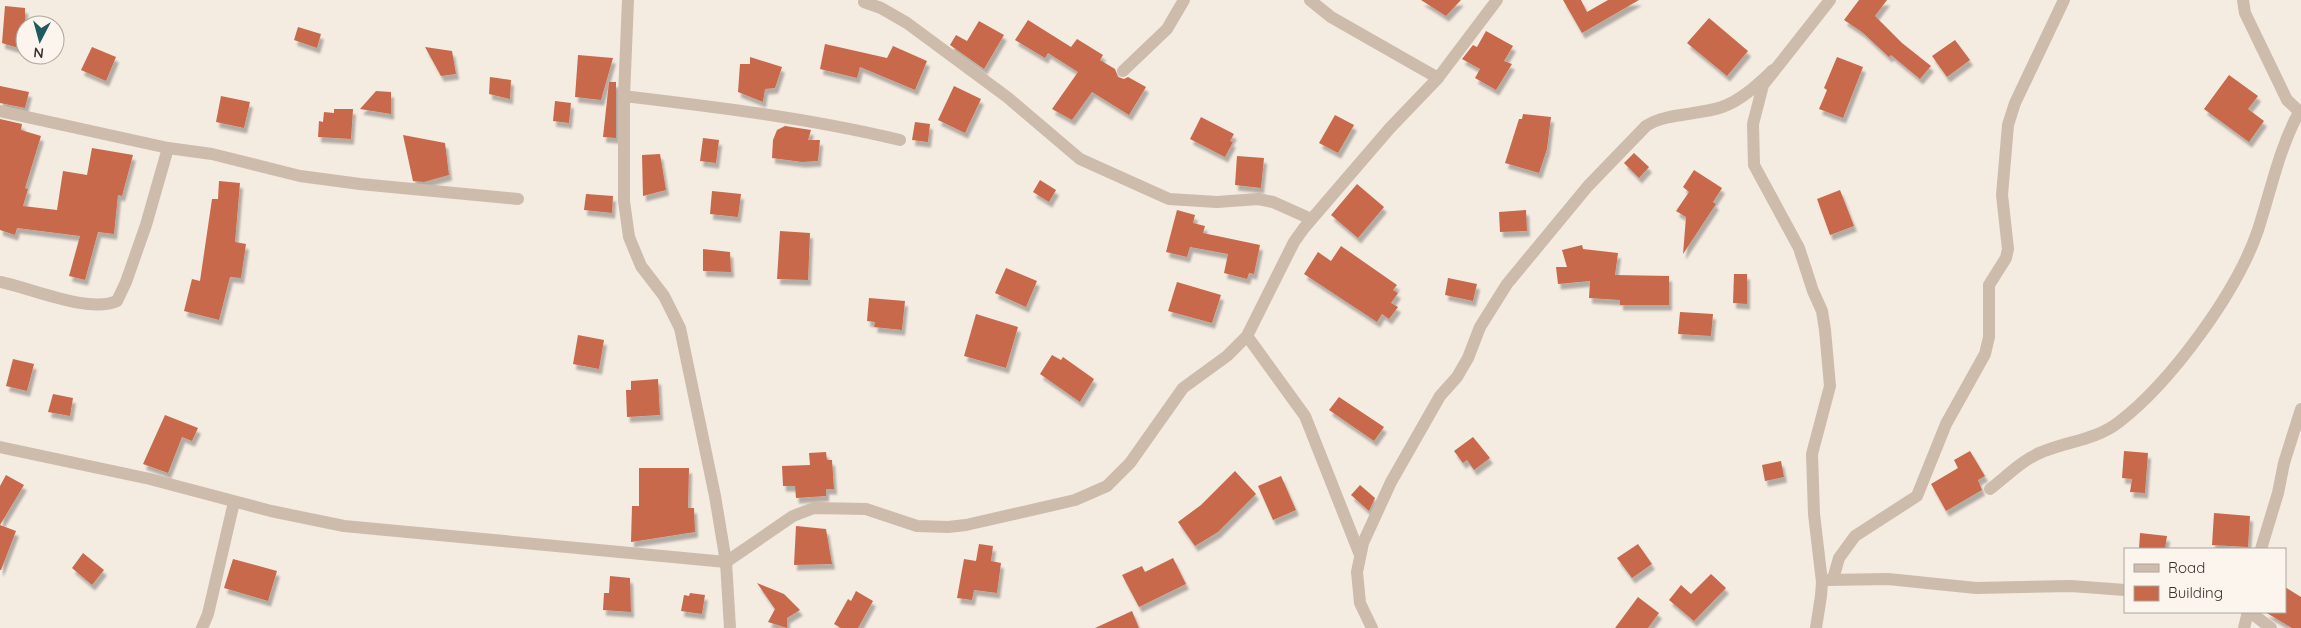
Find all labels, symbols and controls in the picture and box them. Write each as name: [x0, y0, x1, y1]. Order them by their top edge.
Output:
north arrow: [15, 15, 65, 65]
text: N: [33, 43, 45, 62]
legend: [2124, 548, 2286, 613]
text: Road: [2168, 558, 2205, 577]
text: Building: [2168, 583, 2223, 602]

